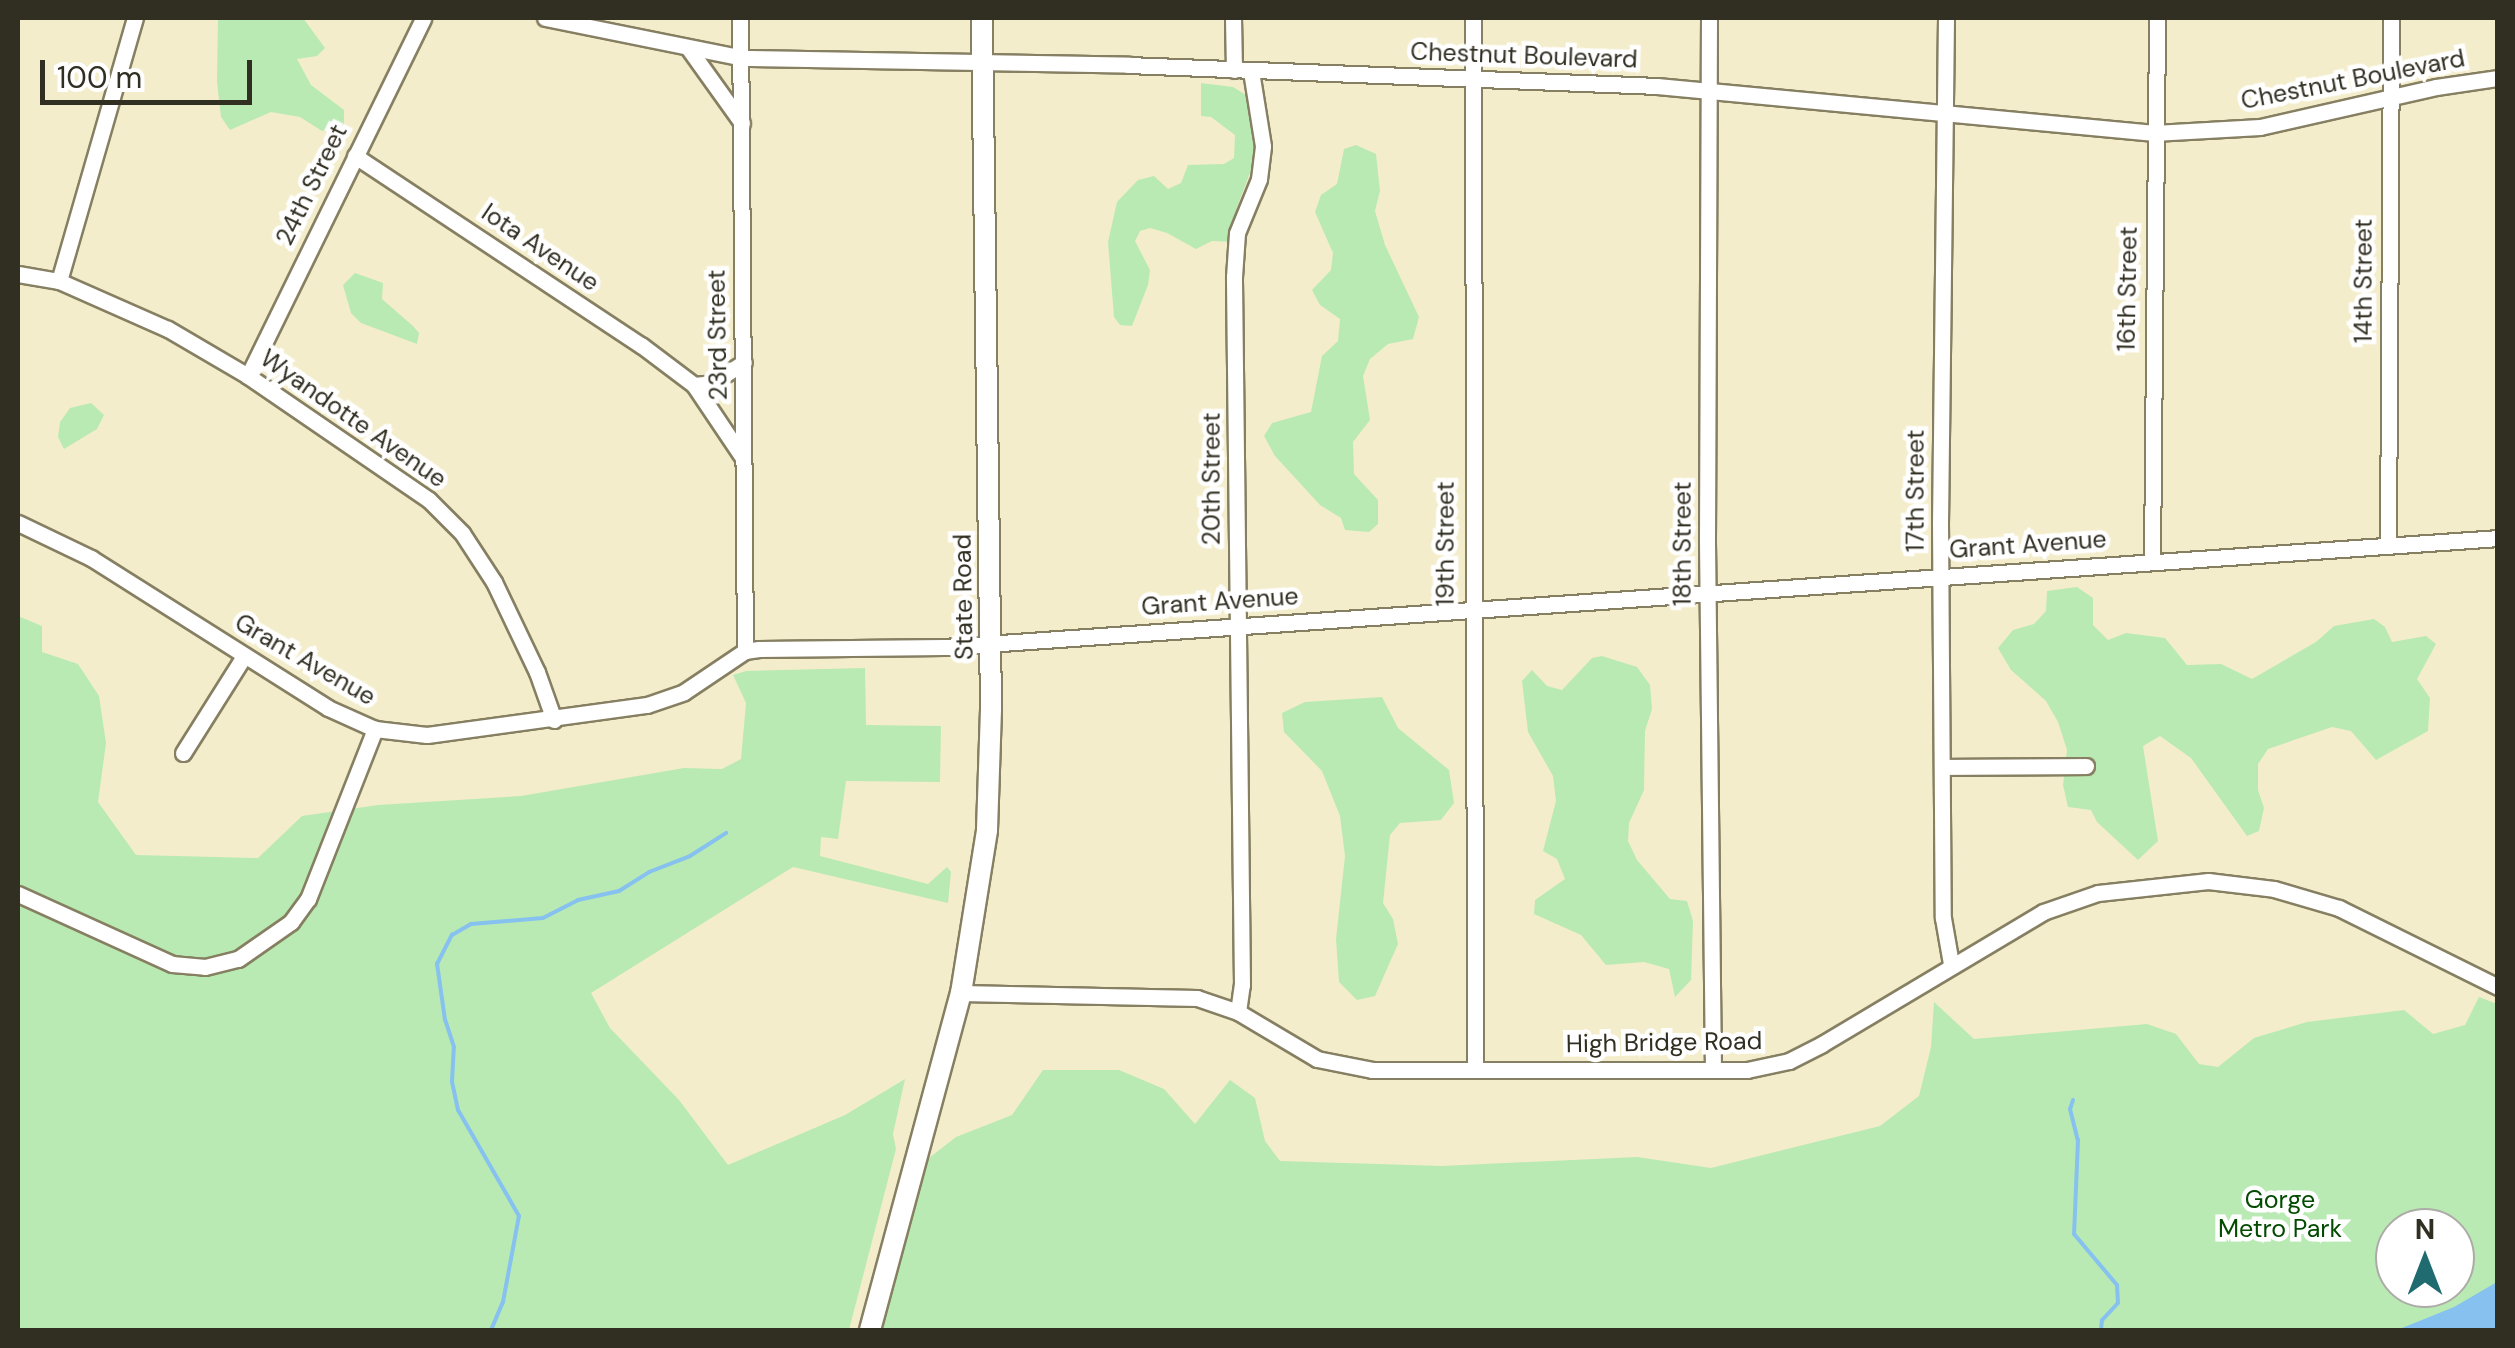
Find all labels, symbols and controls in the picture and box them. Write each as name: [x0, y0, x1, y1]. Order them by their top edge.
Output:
street label: Chestnut Boulevard: [1410, 37, 1638, 75]
scale bar: [45, 40, 258, 102]
street label: Chestnut Boulevard: [2238, 44, 2468, 116]
text: 100 m: [57, 58, 142, 97]
street label: 24th Street: [270, 120, 354, 250]
street label: Iota Avenue: [476, 198, 604, 298]
street label: 14th Street: [2349, 219, 2379, 343]
street label: 16th Street: [2112, 226, 2144, 352]
street label: 23rd Street: [702, 269, 734, 401]
street label: Wyandotte Avenue: [254, 344, 452, 494]
street label: 20th Street: [1197, 413, 1227, 545]
street label: 17th Street: [1901, 430, 1931, 552]
street label: 19th Street: [1431, 481, 1461, 607]
street label: 18th Street: [1668, 482, 1698, 606]
street label: Grant Avenue: [1948, 525, 2108, 565]
street label: State Road: [948, 534, 980, 660]
street label: Grant Avenue: [1140, 582, 1300, 622]
street label: Grant Avenue: [229, 608, 381, 712]
street label: High Bridge Road: [1566, 1026, 1762, 1060]
park label: Gorge Metro Park: [2218, 1186, 2342, 1245]
north arrow: [2375, 1208, 2475, 1308]
text: N: [2415, 1211, 2435, 1248]

